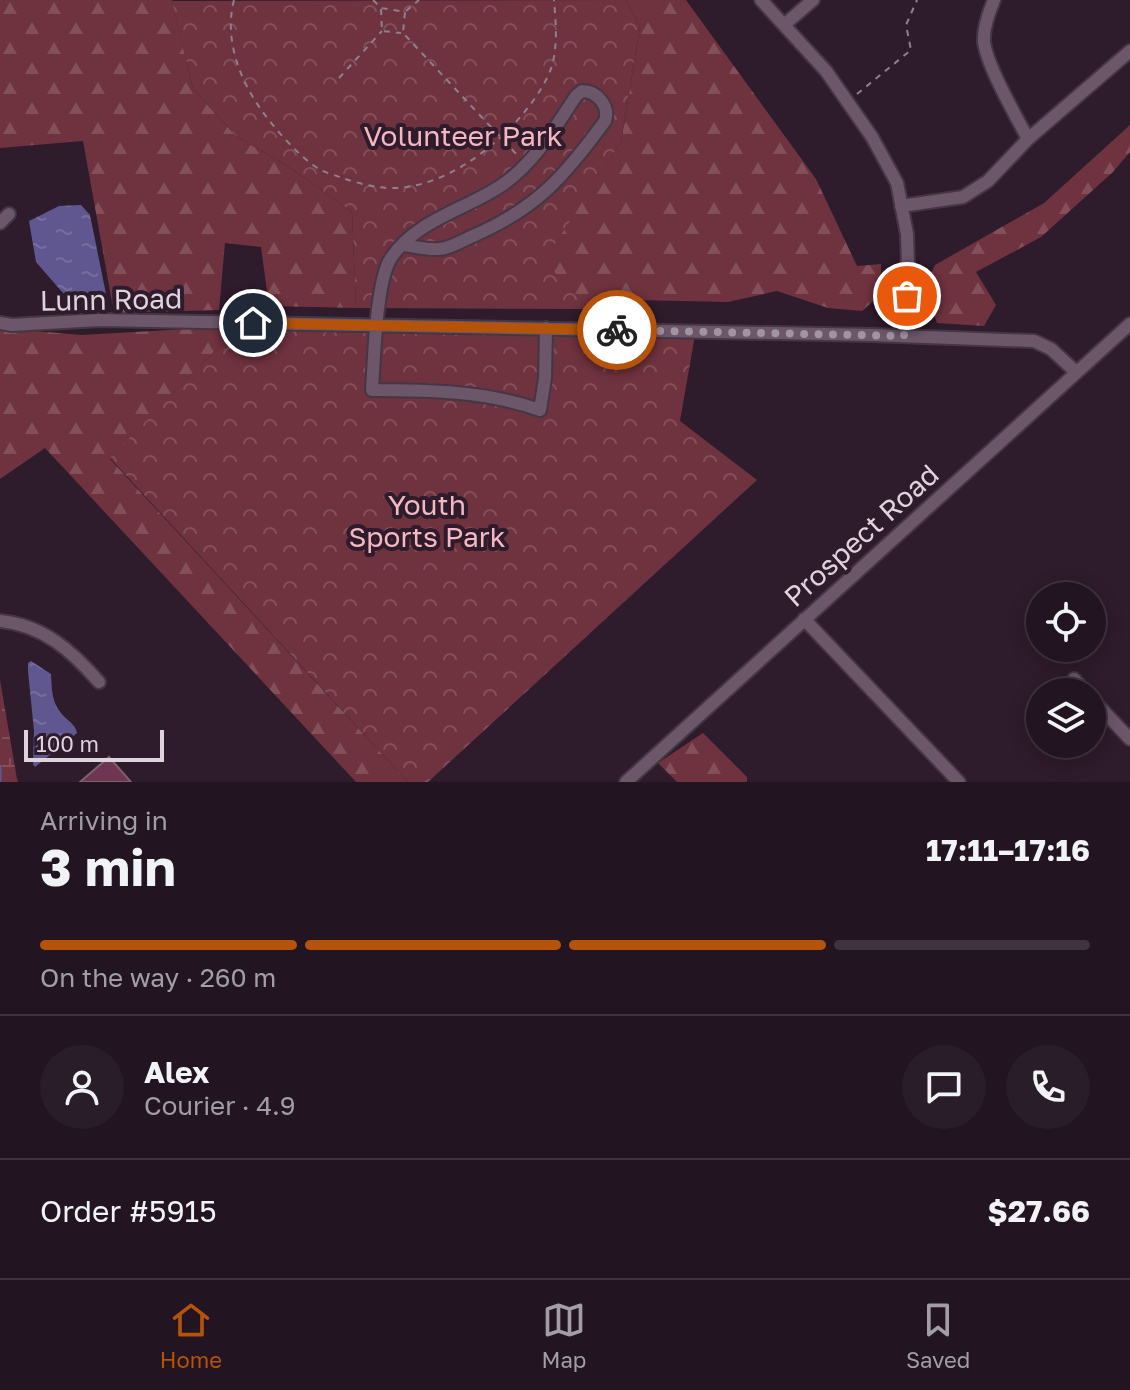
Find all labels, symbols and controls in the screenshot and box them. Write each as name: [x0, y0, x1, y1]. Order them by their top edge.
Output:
park label: Volunteer Park: [364, 119, 563, 152]
pin: [873, 262, 941, 330]
icon: bag: [885, 274, 929, 318]
street label: Lunn Road: [40, 281, 182, 317]
pin: [219, 289, 287, 357]
courier: [577, 290, 657, 370]
icon: home: [231, 301, 275, 345]
icon: bike: [595, 308, 639, 352]
street label: Prospect Road: [777, 457, 945, 613]
park label: Youth Sports Park: [348, 488, 506, 553]
map controls: [1026, 582, 1106, 758]
button: locate: [1026, 582, 1106, 662]
button: layers: [1026, 678, 1106, 758]
scale bar: [24, 726, 164, 762]
text: 100 m: [36, 730, 99, 757]
text: Arriving in: [40, 805, 168, 836]
text: 17:11–17:16: [926, 832, 1090, 868]
text: 3 min: [40, 835, 176, 897]
text: On the way · 260 m: [40, 962, 276, 993]
button: person: [40, 1045, 124, 1129]
button: chat: [902, 1045, 986, 1129]
button: phone: [1006, 1045, 1090, 1129]
text: Alex: [144, 1054, 209, 1090]
text: Courier · 4.9: [144, 1090, 296, 1121]
text: Order #5915: [40, 1193, 217, 1229]
text: $27.66: [988, 1193, 1090, 1229]
tab: Home: [160, 1298, 222, 1373]
tab: Map: [542, 1298, 586, 1373]
tab: Saved: [906, 1298, 970, 1373]

